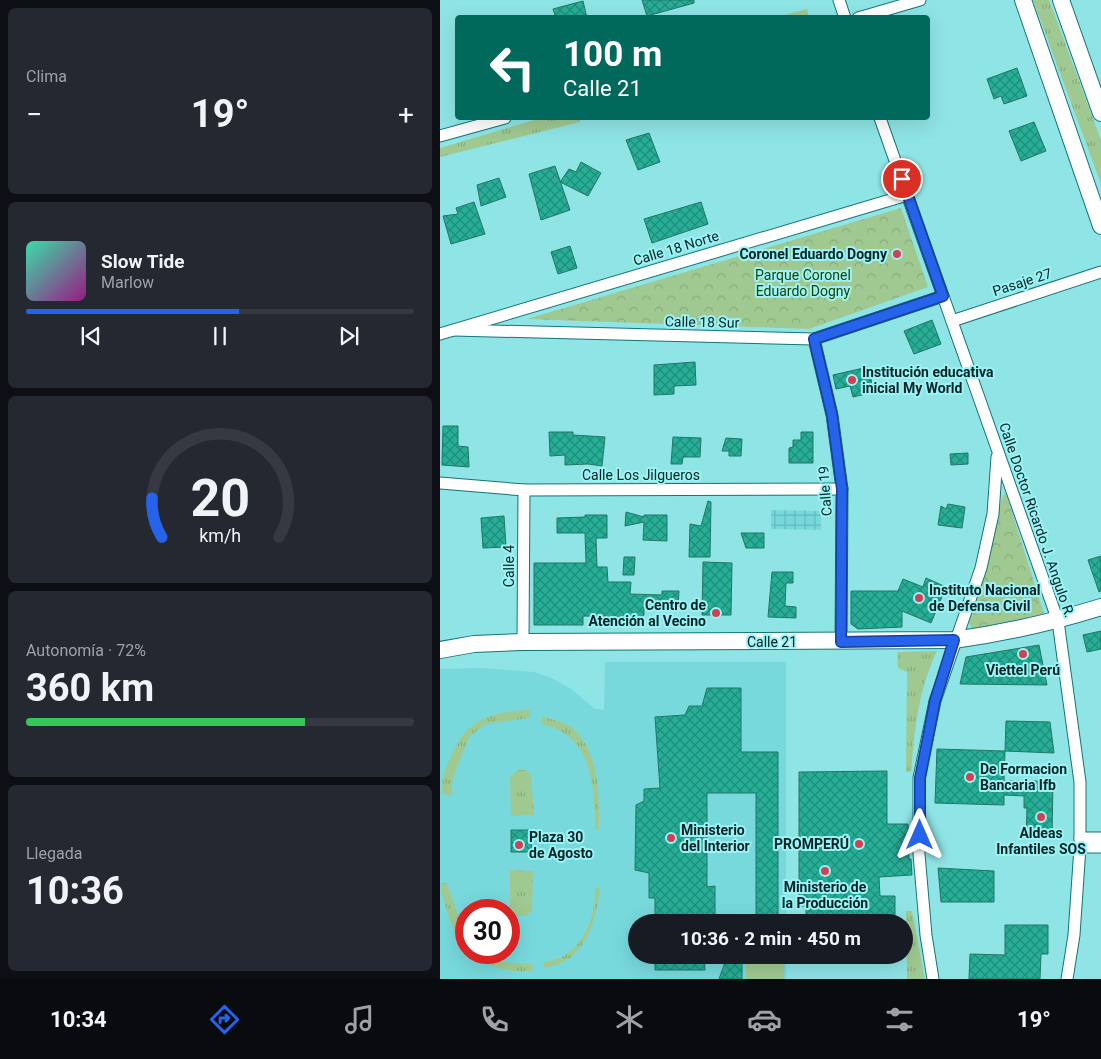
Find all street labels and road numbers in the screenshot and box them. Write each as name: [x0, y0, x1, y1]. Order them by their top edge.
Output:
street label: Calle 18 Norte: [631, 227, 721, 269]
street label: Pasaje 27: [990, 265, 1054, 299]
street label: Calle 18 Sur: [665, 313, 740, 331]
street label: Calle Doctor Ricardo J. Angulo R.: [996, 420, 1078, 620]
street label: Calle 19: [815, 465, 835, 517]
street label: Calle Los Jilgueros: [582, 467, 700, 483]
street label: Calle 4: [501, 545, 517, 587]
street label: Calle 21: [747, 634, 797, 650]

